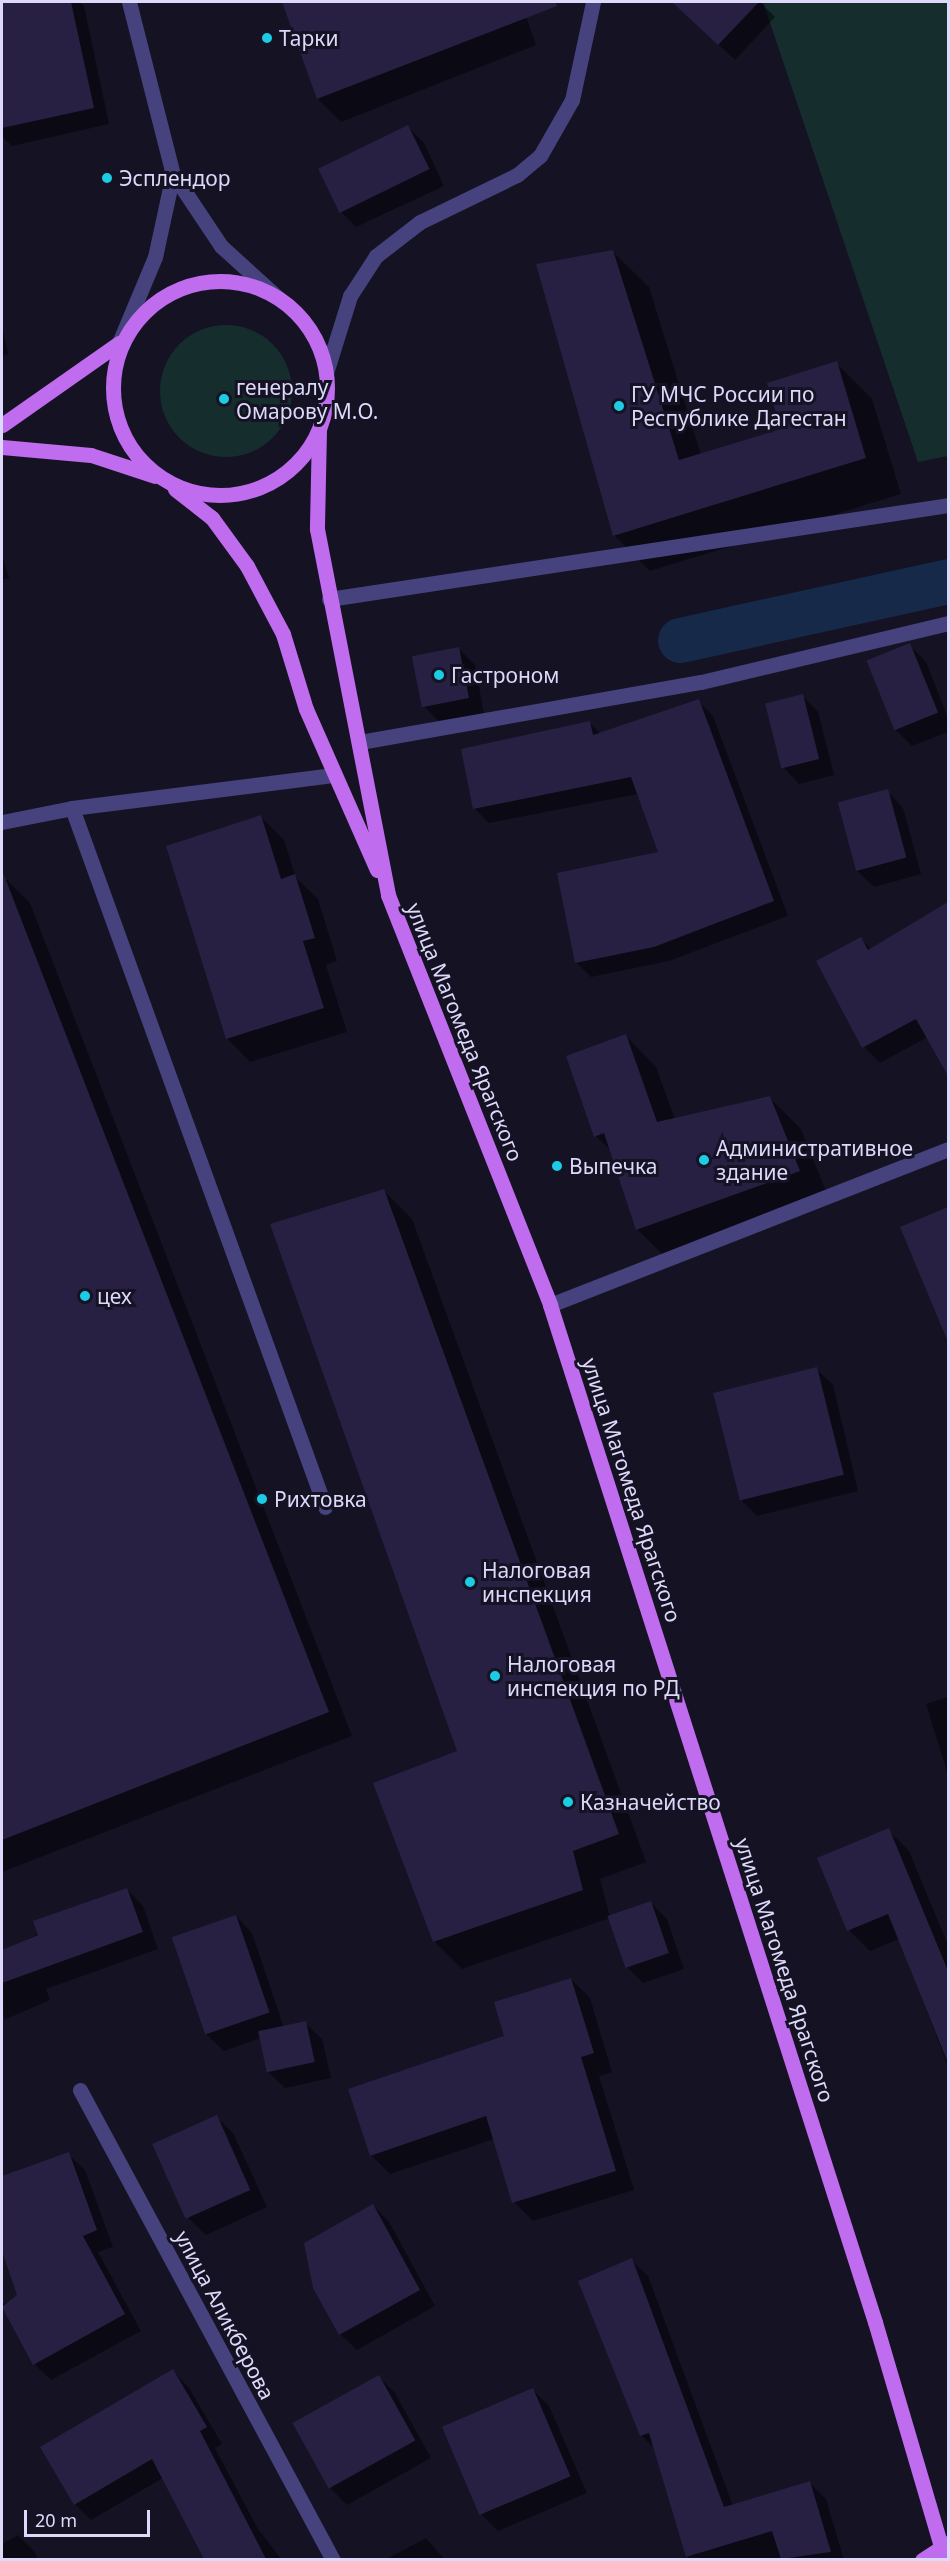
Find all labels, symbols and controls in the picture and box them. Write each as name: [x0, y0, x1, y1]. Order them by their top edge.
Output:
place label: Тарки: [279, 25, 338, 51]
marker: Тарки: [260, 31, 274, 45]
place label: Эсплендор: [119, 165, 230, 191]
marker: Эсплендор: [100, 171, 114, 185]
place label: генералу Омарову М.О.: [236, 374, 378, 424]
place label: ГУ МЧС России по Республике Дагестан: [631, 381, 847, 431]
marker: генералу Омарову М.О.: [217, 392, 231, 406]
marker: ГУ МЧС России по Республике Дагестан: [612, 399, 626, 413]
place label: Гастроном: [451, 662, 559, 688]
marker: Гастроном: [432, 668, 446, 682]
street label: улица Магомеда Ярагского: [402, 899, 528, 1165]
place label: Административное здание: [716, 1135, 913, 1185]
place label: Выпечка: [569, 1153, 657, 1179]
marker: Административное здание: [697, 1153, 711, 1167]
marker: Выпечка: [550, 1159, 564, 1173]
place label: цех: [97, 1283, 132, 1309]
marker: цех: [78, 1289, 92, 1303]
street label: улица Магомеда Ярагского: [577, 1355, 687, 1625]
place label: Рихтовка: [274, 1486, 367, 1512]
marker: Рихтовка: [255, 1492, 269, 1506]
place label: Налоговая инспекция: [482, 1557, 592, 1607]
marker: Налоговая инспекция: [463, 1575, 477, 1589]
place label: Налоговая инспекция по РД: [507, 1651, 680, 1701]
marker: Налоговая инспекция по РД: [488, 1669, 502, 1683]
place label: Казначейство: [580, 1789, 721, 1815]
marker: Казначейство: [561, 1795, 575, 1809]
street label: улица Магомеда Ярагского: [730, 1835, 840, 2105]
street label: улица Аликберова: [170, 2226, 280, 2404]
scale bar: [27, 2498, 153, 2536]
text: 20 m: [35, 2508, 77, 2532]

